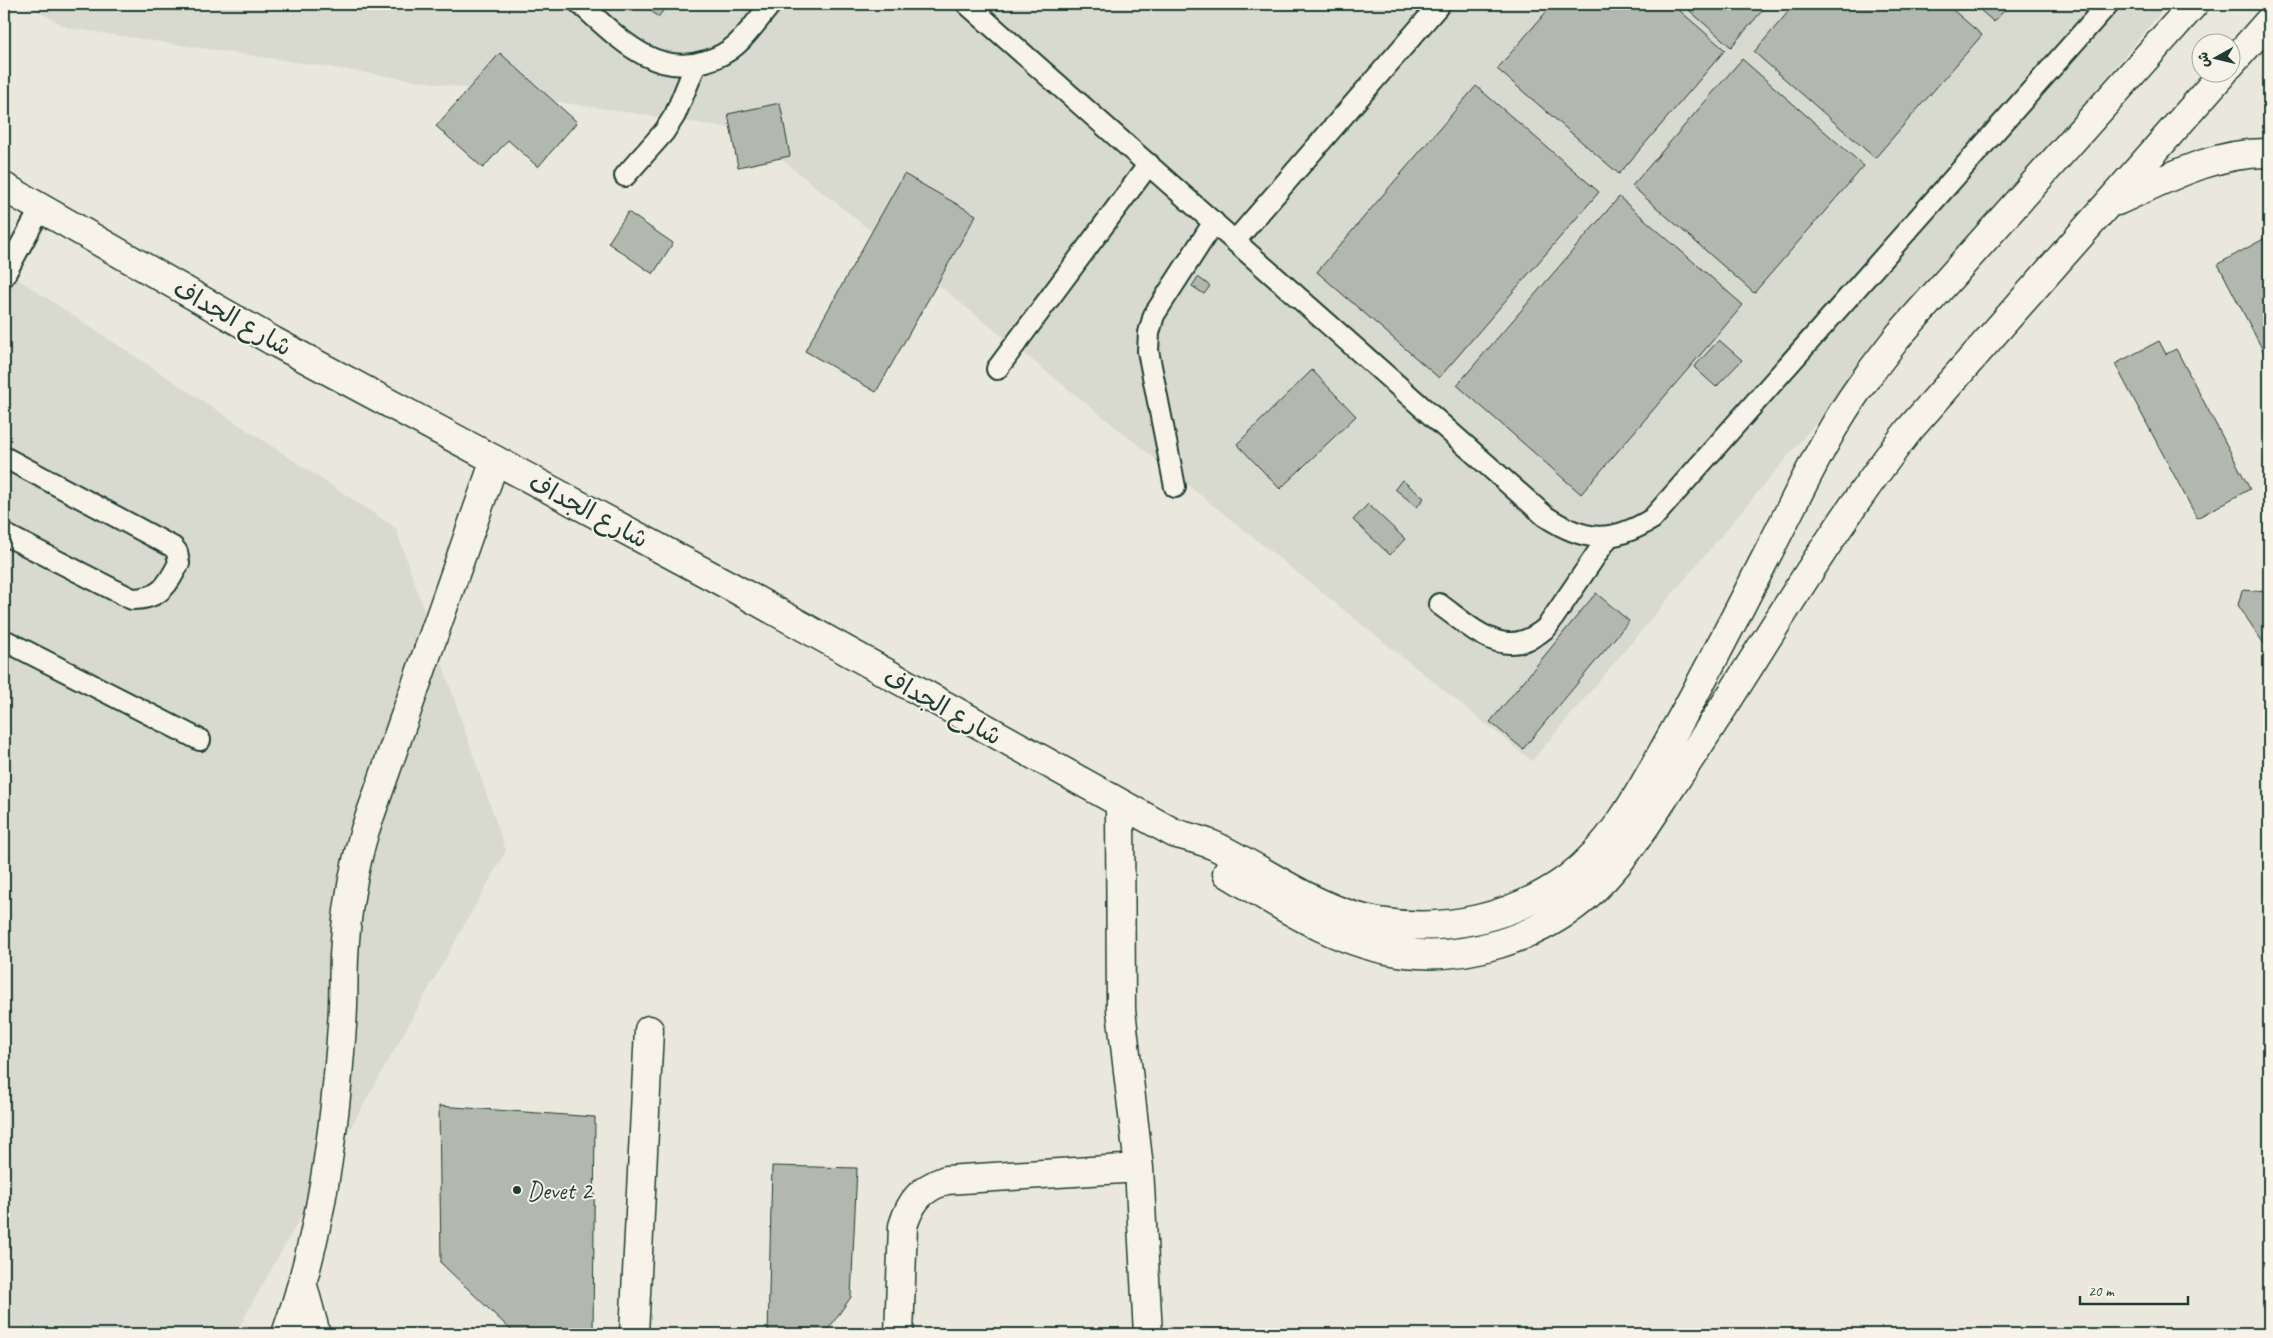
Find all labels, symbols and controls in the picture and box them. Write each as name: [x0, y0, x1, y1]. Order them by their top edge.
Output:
north arrow: [2190, 32, 2240, 82]
text: ش: [2194, 51, 2213, 69]
street label: شارع الجداف: [167, 272, 297, 364]
street label: شارع الجداف: [523, 466, 654, 557]
street label: شارع الجداف: [877, 661, 1007, 753]
place label: Devet 2: [527, 1175, 594, 1207]
marker: Devet 2: [511, 1184, 523, 1196]
scale bar: [2080, 1273, 2188, 1305]
text: 20 m: [2088, 1282, 2115, 1301]

